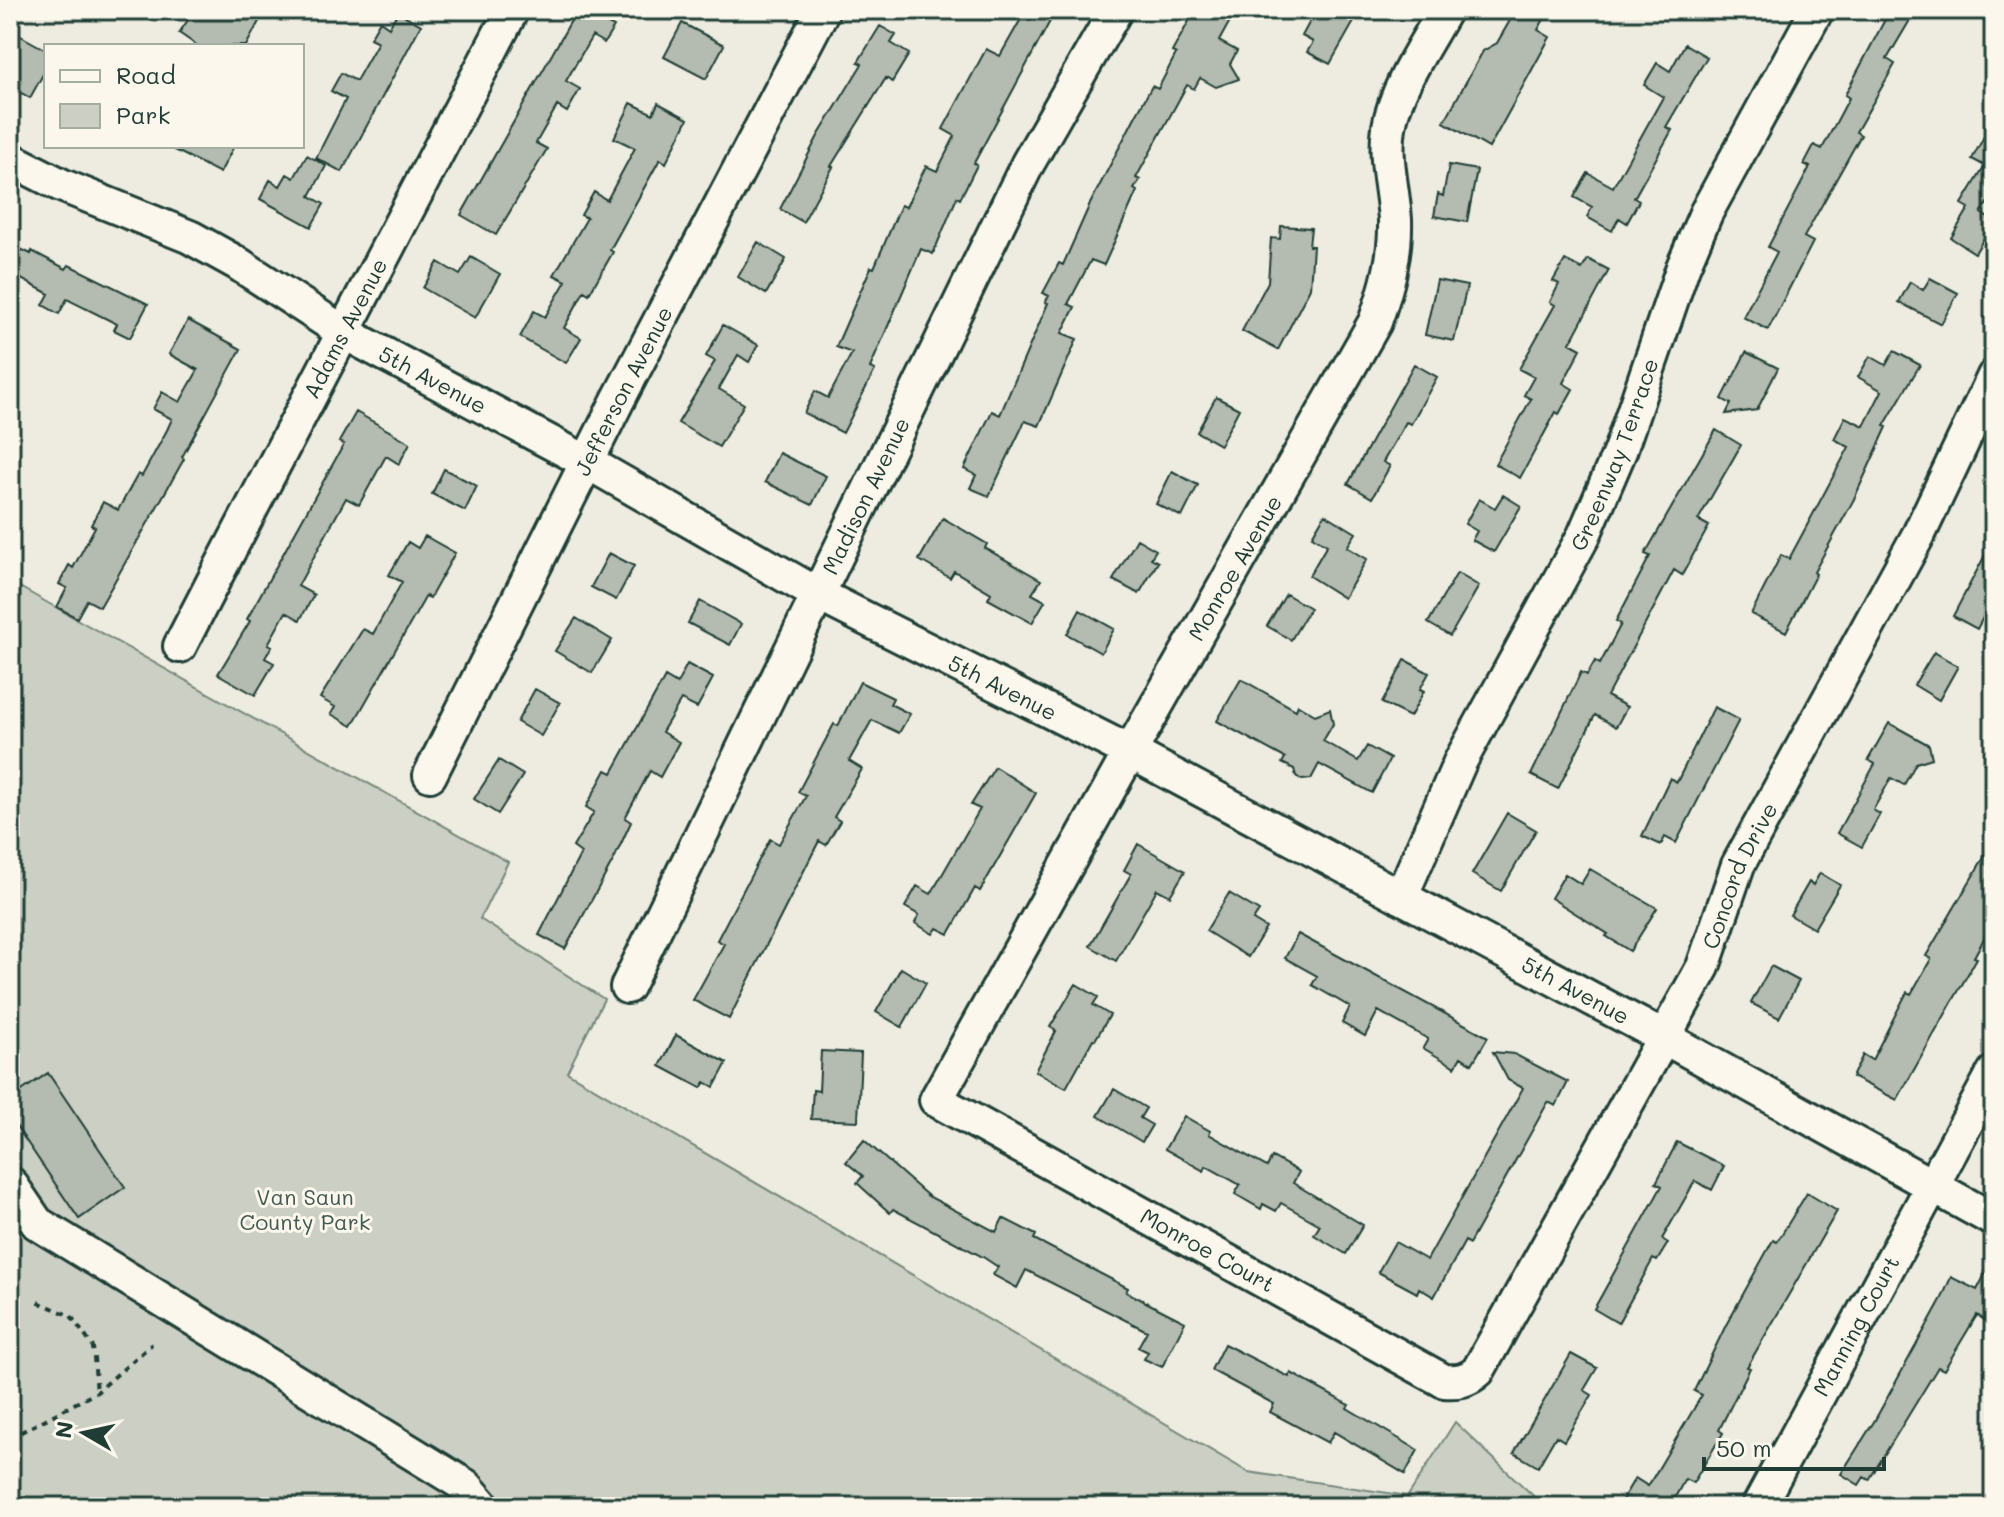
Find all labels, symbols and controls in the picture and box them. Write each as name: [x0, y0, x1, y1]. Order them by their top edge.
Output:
legend: [44, 44, 304, 148]
text: Road: [116, 59, 176, 90]
text: Park: [116, 99, 170, 130]
street label: Adams Avenue: [296, 253, 394, 403]
street label: Jefferson Avenue: [567, 301, 679, 480]
street label: 5th Avenue: [374, 339, 492, 420]
street label: Greenway Terrace: [1563, 355, 1665, 556]
street label: Madison Avenue: [815, 413, 916, 579]
street label: Monroe Avenue: [1181, 490, 1288, 646]
street label: 5th Avenue: [943, 648, 1062, 727]
street label: Concord Drive: [1695, 797, 1784, 953]
street label: 5th Avenue: [1517, 949, 1635, 1030]
park label: Van Saun County Park: [239, 1182, 371, 1236]
street label: Monroe Court: [1135, 1201, 1280, 1299]
street label: Manning Court: [1806, 1250, 1906, 1401]
north arrow: [44, 1393, 124, 1473]
text: N: [48, 1419, 79, 1440]
scale bar: [1704, 1421, 1884, 1471]
text: 50 m: [1716, 1432, 1772, 1463]

